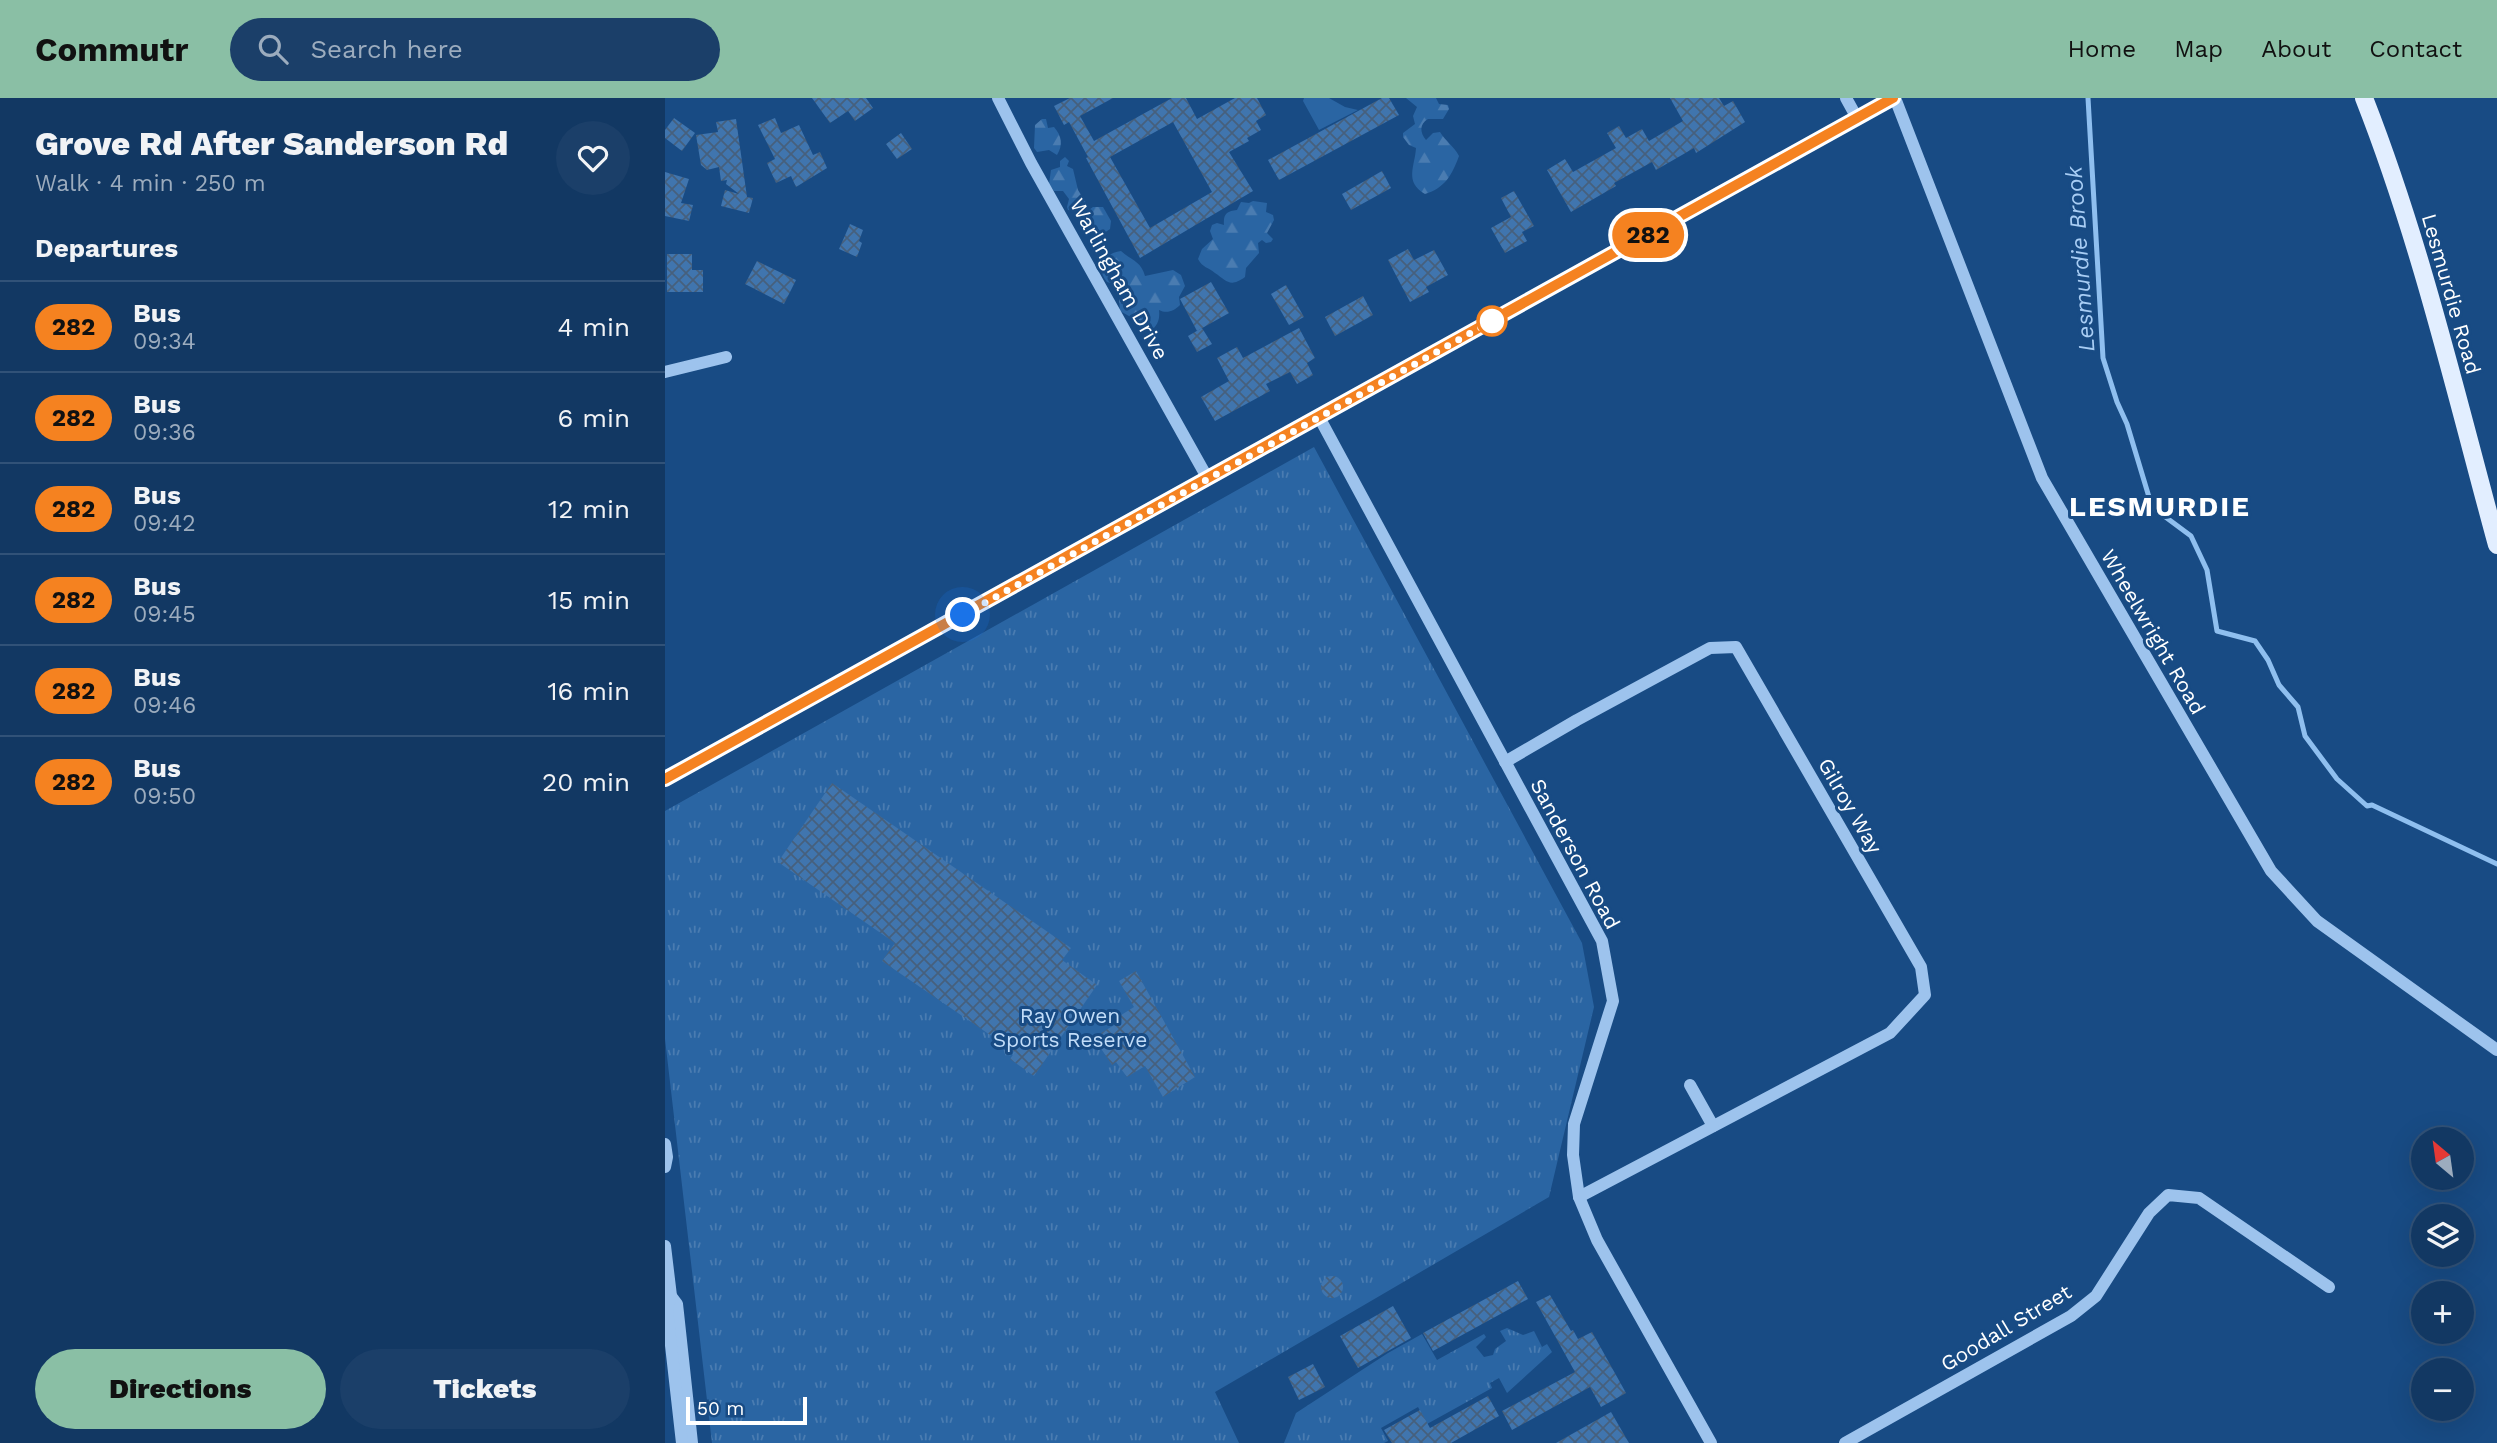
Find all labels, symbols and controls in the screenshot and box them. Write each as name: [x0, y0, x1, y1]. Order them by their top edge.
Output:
search box: [230, 18, 720, 81]
text: Commutr: [35, 30, 188, 69]
icon: search: [254, 30, 292, 68]
text: Search here: [310, 34, 463, 64]
text: Home: [2068, 35, 2136, 63]
text: Map: [2174, 35, 2223, 63]
text: About: [2261, 35, 2331, 63]
text: Contact: [2369, 35, 2462, 63]
button: heart: [556, 121, 630, 195]
text: Grove Rd After Sanderson Rd: [35, 124, 508, 163]
water label: Lesmurdie Brook: [2060, 164, 2100, 353]
text: Walk · 4 min · 250 m: [35, 170, 266, 197]
street label: Warlingham Drive: [1065, 194, 1174, 364]
street label: Lesmurdie Road: [2417, 211, 2486, 377]
line badge: 282: [1608, 212, 1688, 258]
text: 282: [1626, 221, 1670, 249]
text: Departures: [35, 233, 178, 263]
text: Bus: [133, 298, 181, 328]
unlabelled marker: [1477, 306, 1507, 336]
text: 4 min: [557, 312, 630, 342]
text: 282: [52, 313, 95, 341]
text: 09:34: [133, 328, 196, 355]
text: Bus: [133, 389, 181, 419]
text: 6 min: [558, 403, 630, 433]
text: 282: [52, 404, 95, 432]
text: 09:36: [133, 419, 196, 446]
text: Bus: [133, 480, 181, 510]
district label: LESMURDIE: [2069, 490, 2251, 523]
text: 12 min: [548, 494, 630, 524]
text: 282: [52, 495, 95, 523]
text: 09:42: [133, 510, 196, 537]
street label: Wheelwright Road: [2096, 545, 2211, 719]
text: Bus: [133, 571, 181, 601]
text: 15 min: [548, 585, 630, 615]
text: 282: [52, 586, 95, 614]
your location: [945, 597, 980, 632]
text: 09:45: [133, 601, 196, 628]
text: Bus: [133, 662, 181, 692]
text: 16 min: [547, 676, 630, 706]
text: 282: [52, 677, 95, 705]
text: 09:46: [133, 692, 196, 719]
text: Bus: [133, 753, 181, 783]
street label: Gilroy Way: [1813, 754, 1888, 858]
text: 20 min: [542, 767, 630, 797]
text: 282: [52, 768, 95, 796]
street label: Sanderson Road: [1525, 774, 1626, 933]
text: 09:50: [133, 783, 196, 810]
park label: Ray Owen Sports Reserve: [993, 1003, 1147, 1052]
north arrow: [2411, 1127, 2475, 1190]
map controls: [2411, 1127, 2474, 1421]
button: layers: [2411, 1204, 2474, 1267]
street label: Goodall Street: [1936, 1279, 2076, 1376]
button: +: [2411, 1281, 2474, 1344]
button: Directions: [35, 1349, 326, 1429]
button: Tickets: [340, 1349, 630, 1429]
button: −: [2411, 1358, 2474, 1421]
scale bar: [686, 1394, 807, 1426]
text: 50 m: [697, 1397, 744, 1420]

